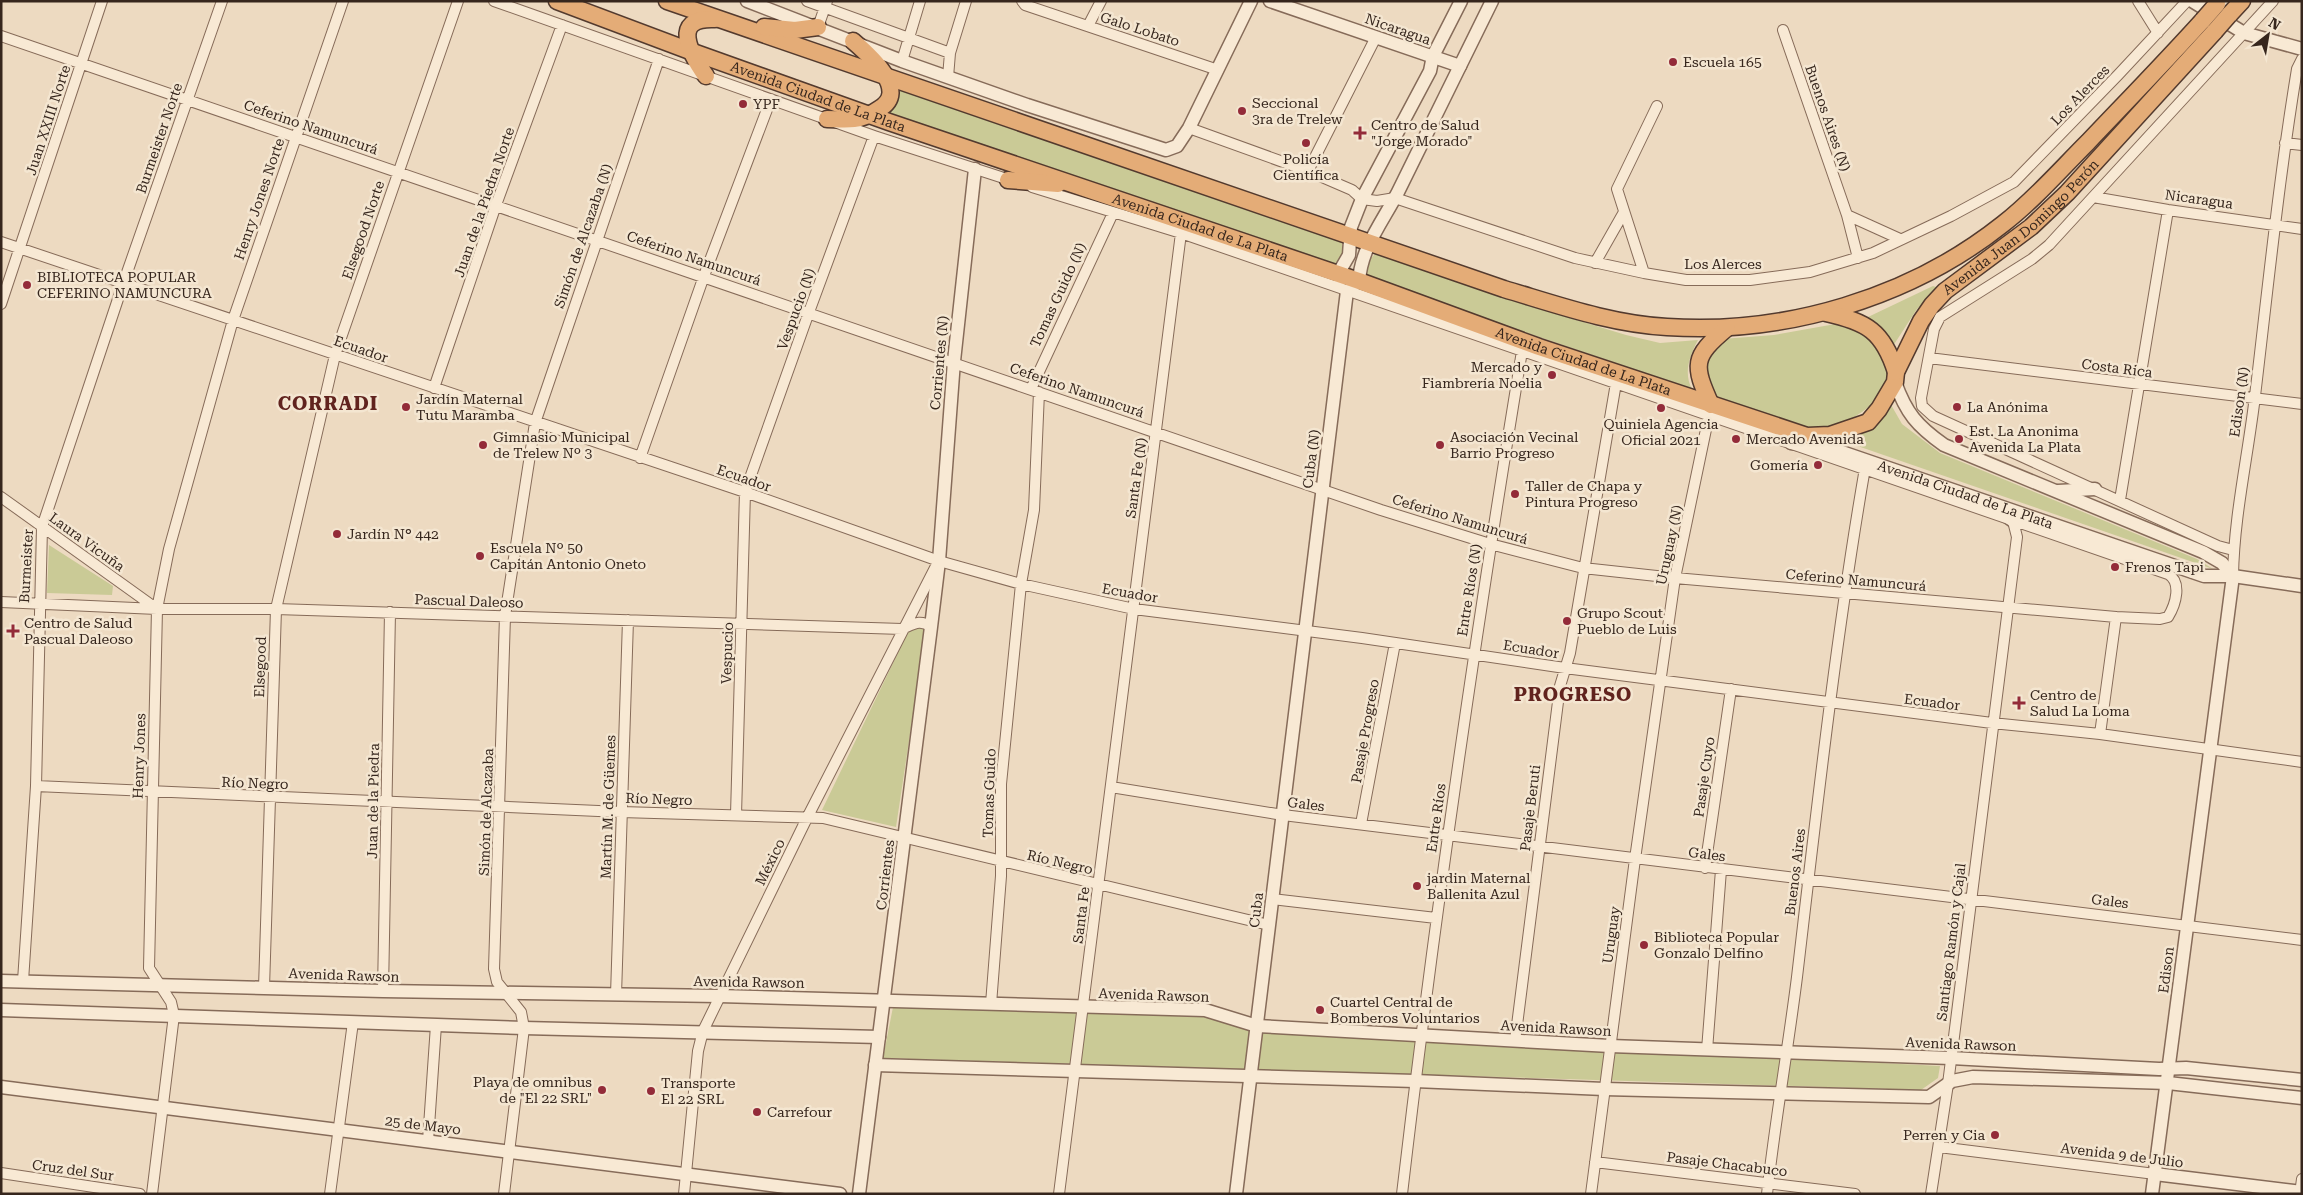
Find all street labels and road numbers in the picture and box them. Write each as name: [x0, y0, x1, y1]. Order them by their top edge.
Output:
street label: Galo Lobato: [1098, 9, 1182, 49]
street label: Nicaragua: [1363, 10, 1433, 48]
street label: Avenida Ciudad de La Plata: [728, 58, 908, 135]
street label: Los Alerces: [2047, 61, 2113, 128]
street label: Juan XXIII Norte: [23, 63, 73, 177]
street label: Buenos Aires (N): [1802, 63, 1854, 173]
street label: Burmeister Norte: [133, 80, 186, 195]
street label: Ceferino Namuncurá: [242, 96, 381, 158]
street label: Juan de la Piedra Norte: [451, 125, 517, 279]
street label: Henry Jones Norte: [231, 136, 287, 262]
street label: Avenida Juan Domingo Perón: [1940, 156, 2102, 298]
street label: Simón de Alcazaba (N): [551, 162, 615, 310]
street label: Elsegood Norte: [339, 178, 387, 281]
street label: Nicaragua: [2164, 186, 2234, 212]
street label: Avenida Ciudad de La Plata: [1110, 190, 1291, 265]
street label: Ceferino Namuncurá: [625, 227, 764, 289]
street label: Tomas Guido (N): [1027, 240, 1089, 350]
street label: Los Alerces: [1684, 256, 1762, 272]
street label: Vespucio (N): [774, 266, 818, 352]
street label: Corrientes (N): [927, 315, 951, 411]
street label: Avenida Ciudad de La Plata: [1494, 324, 1674, 399]
street label: Ecuador: [332, 332, 390, 366]
street label: Costa Rica: [2081, 356, 2154, 380]
street label: Ceferino Namuncurá: [1008, 359, 1147, 421]
street label: Edison (N): [2226, 366, 2252, 438]
street label: Cuba (N): [1299, 429, 1323, 489]
street label: Santa Fe (N): [1122, 437, 1150, 519]
street label: Avenida Ciudad de La Plata: [1876, 457, 2056, 532]
street label: Ecuador: [715, 461, 773, 495]
street label: Ceferino Namuncurá: [1390, 491, 1530, 547]
street label: Uruguay (N): [1653, 503, 1685, 587]
street label: Laura Vicuña: [46, 509, 128, 575]
street label: Burmeister: [16, 528, 36, 603]
street label: Entre Ríos (N): [1454, 543, 1484, 637]
street label: Ceferino Namuncurá: [1785, 566, 1927, 594]
street label: Ecuador: [1101, 580, 1159, 606]
street label: Pascual Daleoso: [414, 591, 524, 611]
street label: Vespucio: [718, 622, 736, 684]
street label: Elsegood: [251, 636, 269, 698]
street label: Ecuador: [1502, 637, 1560, 661]
street label: Pasaje Progreso: [1348, 678, 1382, 784]
street label: Ecuador: [1903, 691, 1961, 713]
street label: Henry Jones: [130, 713, 149, 799]
street label: Martín M. de Güemes: [597, 734, 619, 879]
street label: Pasaje Cuyo: [1690, 736, 1718, 818]
street label: Juan de la Piedra: [364, 743, 382, 859]
street label: Simón de Alcazaba: [476, 747, 496, 876]
street label: Tomas Guido: [979, 748, 999, 838]
street label: Pasaje Beruti: [1517, 763, 1543, 852]
street label: Río Negro: [221, 774, 289, 792]
street label: Entre Ríos: [1423, 782, 1449, 854]
street label: Río Negro: [625, 790, 693, 808]
street label: Gales: [1286, 794, 1326, 814]
street label: Buenos Aires: [1782, 827, 1808, 916]
street label: México: [752, 836, 788, 888]
street label: Corrientes: [873, 839, 897, 911]
street label: Gales: [1687, 844, 1727, 864]
street label: Río Negro: [1025, 847, 1095, 877]
street label: Santiago Ramón y Cajal: [1933, 861, 1969, 1022]
street label: Santa Fe: [1070, 885, 1092, 944]
street label: Cuba: [1246, 891, 1266, 929]
street label: Gales: [2090, 891, 2130, 911]
street label: Uruguay: [1599, 905, 1623, 965]
street label: Edison: [2155, 946, 2177, 994]
street label: Avenida Rawson: [288, 965, 400, 985]
street label: Avenida Rawson: [693, 973, 805, 991]
street label: Avenida Rawson: [1098, 985, 1210, 1005]
street label: Avenida Rawson: [1500, 1017, 1612, 1039]
street label: Avenida Rawson: [1905, 1034, 2017, 1054]
street label: 25 de Mayo: [384, 1112, 462, 1138]
street label: Avenida 9 de Julio: [2060, 1140, 2184, 1170]
street label: Pasaje Chacabuco: [1666, 1149, 1788, 1179]
street label: Cruz del Sur: [31, 1156, 115, 1184]

